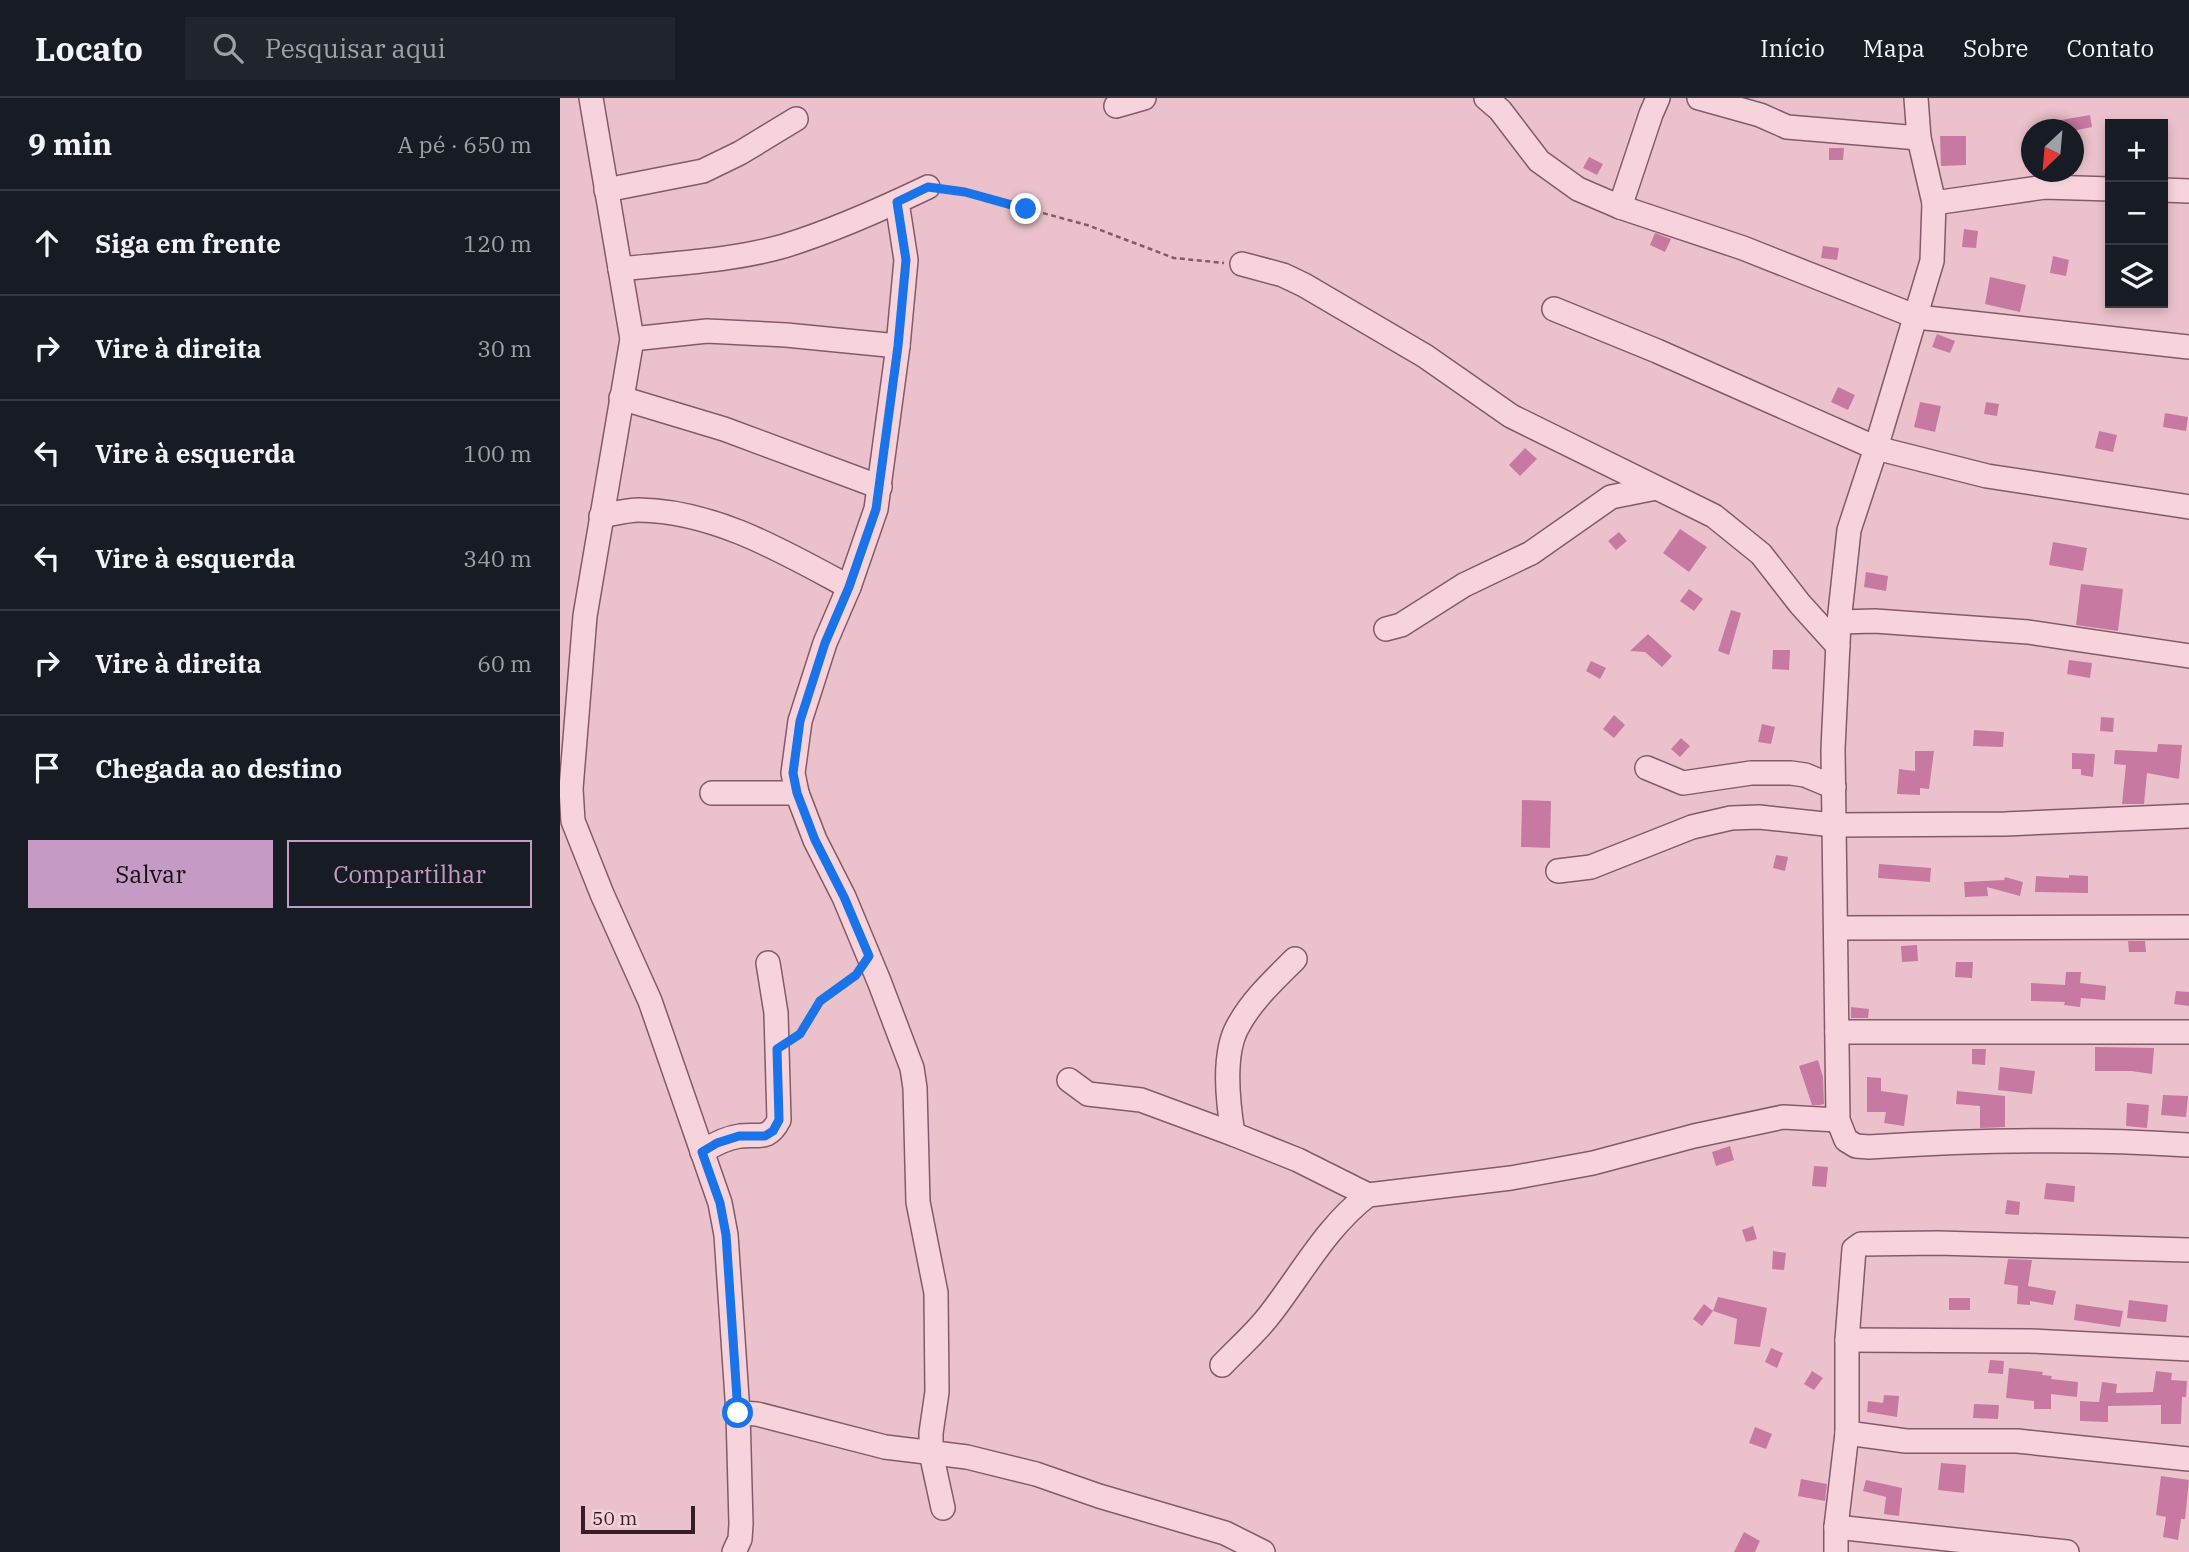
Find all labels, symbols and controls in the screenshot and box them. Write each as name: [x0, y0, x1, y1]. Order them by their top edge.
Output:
search box: [185, 17, 675, 80]
text: Locato: [35, 27, 143, 70]
icon: search: [209, 29, 247, 67]
text: Pesquisar aqui: [265, 31, 446, 65]
text: Início: [1760, 32, 1825, 64]
text: Mapa: [1863, 32, 1925, 64]
text: Sobre: [1963, 32, 2028, 64]
text: Contato: [2066, 32, 2154, 64]
north arrow: [2021, 119, 2084, 182]
map controls: [2105, 119, 2168, 308]
button: +: [2105, 119, 2168, 182]
text: 9 min: [28, 124, 112, 163]
text: A pé · 650 m: [397, 129, 532, 159]
button: −: [2105, 182, 2168, 245]
route end: [1010, 193, 1041, 224]
icon: ahead: [28, 224, 66, 262]
text: Siga em frente: [95, 226, 281, 260]
text: 120 m: [463, 228, 532, 258]
button: layers: [2105, 245, 2168, 308]
icon: right: [28, 329, 66, 367]
text: Vire à direita: [95, 331, 262, 365]
text: 30 m: [477, 333, 532, 363]
icon: left: [28, 434, 66, 472]
text: Vire à esquerda: [95, 436, 296, 470]
text: 100 m: [463, 438, 532, 468]
icon: left: [28, 539, 66, 577]
text: Vire à esquerda: [95, 541, 296, 575]
text: 340 m: [463, 543, 532, 573]
icon: right: [28, 644, 66, 682]
text: Vire à direita: [95, 646, 262, 680]
text: 60 m: [477, 648, 532, 678]
icon: arrive: [28, 749, 66, 787]
text: Chegada ao destino: [95, 751, 342, 785]
button: Salvar: [28, 840, 273, 908]
button: Compartilhar: [287, 840, 532, 908]
route start: [722, 1397, 753, 1428]
scale bar: [581, 1503, 695, 1535]
text: 50 m: [592, 1506, 637, 1530]

